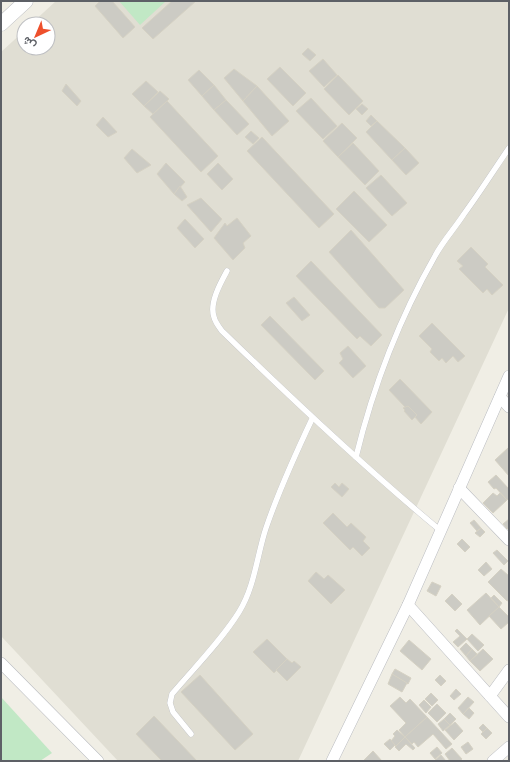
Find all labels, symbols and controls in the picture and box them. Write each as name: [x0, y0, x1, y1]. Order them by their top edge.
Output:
north arrow: [16, 16, 56, 56]
text: ش: [20, 34, 39, 52]

